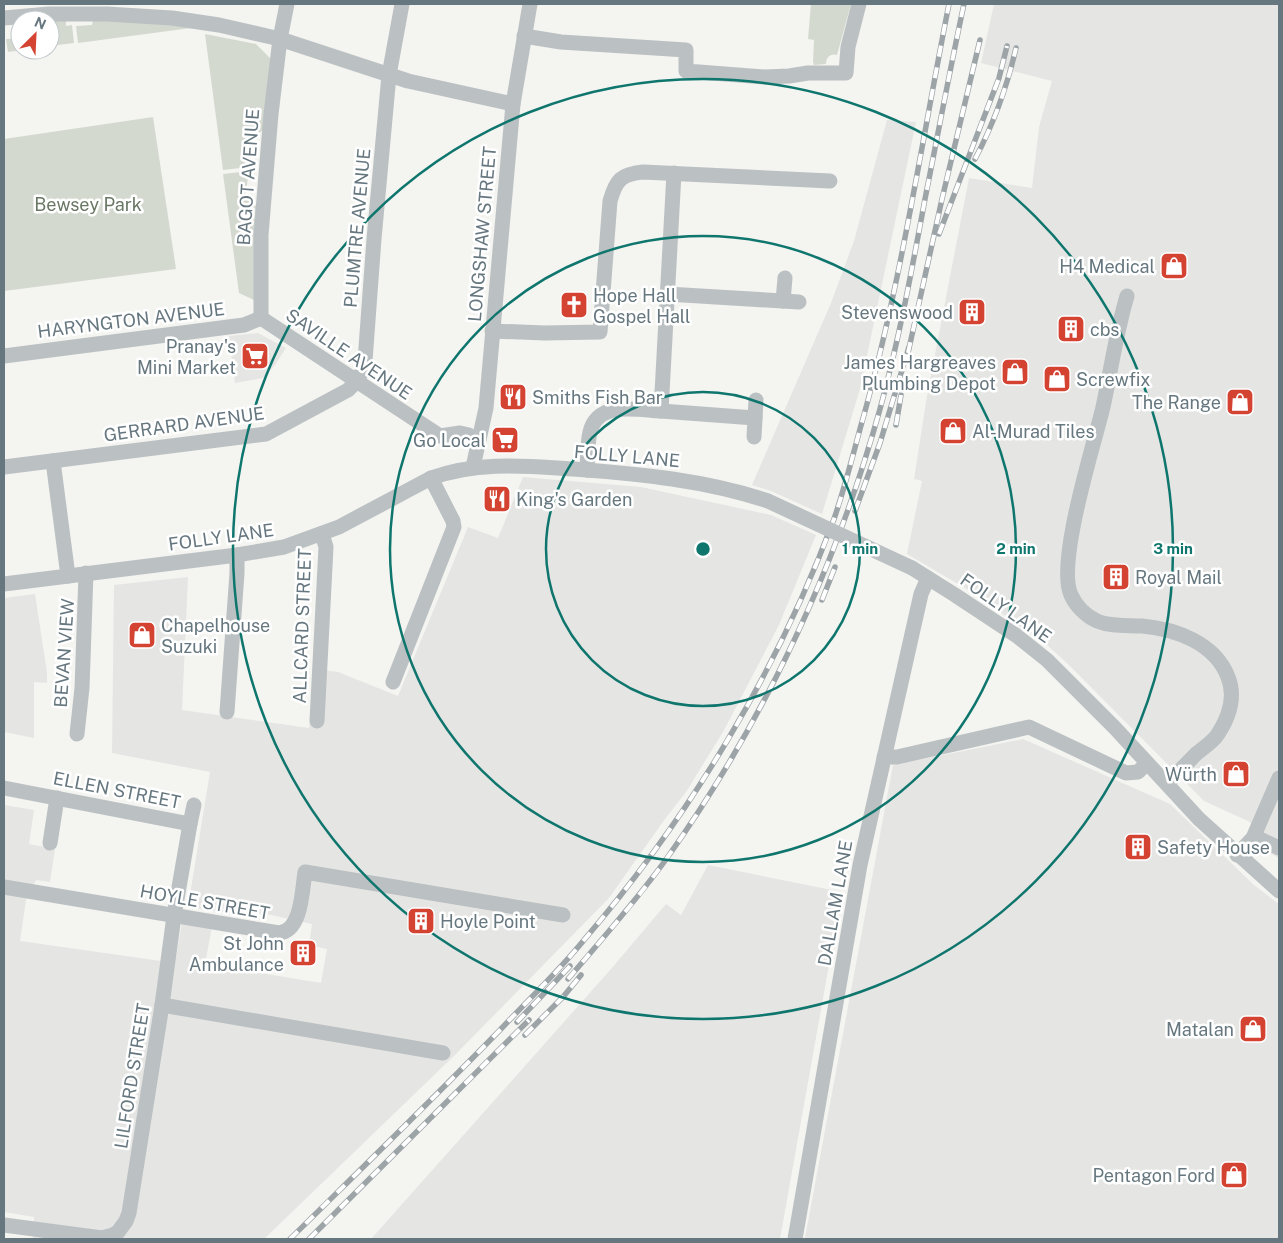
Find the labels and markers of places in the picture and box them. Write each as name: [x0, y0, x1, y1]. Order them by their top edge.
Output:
shop icon: H4 Medical: [1159, 251, 1189, 281]
place label: H4 Medical: [1059, 256, 1155, 277]
place label: Hope Hall Gospel Hall: [593, 285, 691, 327]
church icon: Hope Hall Gospel Hall: [559, 290, 589, 320]
building icon: Stevenswood: [957, 297, 987, 327]
place label: Stevenswood: [841, 302, 953, 323]
building icon: cbs: [1056, 314, 1086, 344]
place label: cbs: [1090, 319, 1119, 340]
place label: Pranay's Mini Market: [137, 336, 236, 378]
supermarket icon: Pranay's Mini Market: [240, 341, 270, 371]
place label: James Hargreaves Plumbing Depot: [844, 352, 996, 394]
shop icon: James Hargreaves Plumbing Depot: [1000, 357, 1030, 387]
shop icon: Screwfix: [1042, 364, 1072, 394]
place label: Screwfix: [1076, 369, 1151, 390]
restaurant icon: Smiths Fish Bar: [498, 382, 528, 412]
place label: Smiths Fish Bar: [532, 387, 663, 408]
shop icon: The Range: [1225, 387, 1255, 417]
place label: The Range: [1132, 392, 1221, 413]
shop icon: Al-Murad Tiles: [938, 416, 968, 446]
place label: Al-Murad Tiles: [972, 421, 1095, 442]
supermarket icon: Go Local: [490, 425, 520, 455]
place label: Go Local: [413, 430, 486, 451]
restaurant icon: King's Garden: [482, 484, 512, 514]
place label: King's Garden: [516, 489, 632, 510]
centre of rings: [694, 540, 712, 558]
building icon: Royal Mail: [1101, 562, 1131, 592]
place label: Royal Mail: [1135, 567, 1222, 588]
place label: Chapelhouse Suzuki: [161, 615, 270, 657]
shop icon: Chapelhouse Suzuki: [127, 620, 157, 650]
shop icon: Würth: [1221, 759, 1251, 789]
place label: Würth: [1165, 764, 1217, 785]
building icon: Safety House: [1123, 832, 1153, 862]
place label: Safety House: [1157, 837, 1270, 858]
building icon: Hoyle Point: [406, 906, 436, 936]
place label: Hoyle Point: [440, 911, 536, 932]
place label: St John Ambulance: [189, 933, 284, 975]
building icon: St John Ambulance: [288, 938, 318, 968]
shop icon: Matalan: [1238, 1014, 1268, 1044]
place label: Matalan: [1166, 1019, 1234, 1040]
shop icon: Pentagon Ford: [1219, 1160, 1249, 1190]
place label: Pentagon Ford: [1093, 1165, 1215, 1186]

